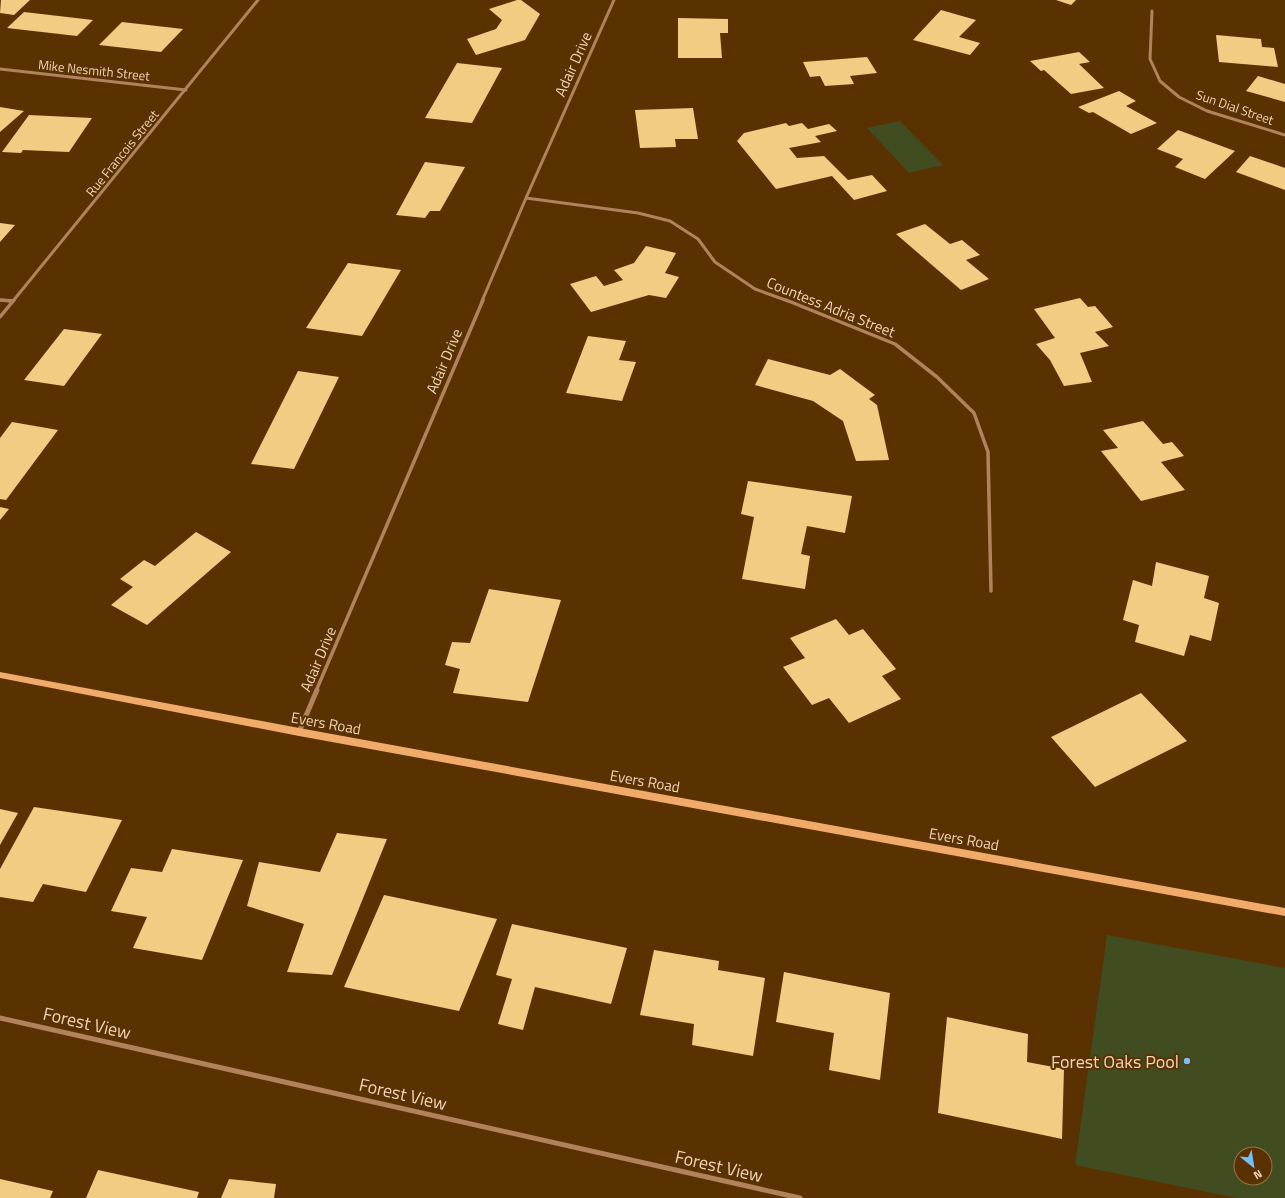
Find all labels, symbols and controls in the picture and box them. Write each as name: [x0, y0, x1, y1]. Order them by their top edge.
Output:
street label: Adair Drive: [548, 28, 598, 100]
street label: Mike Nesmith Street: [37, 54, 151, 86]
street label: Sun Dial Street: [1193, 84, 1277, 130]
street label: Rue Francois Street: [81, 105, 164, 201]
street label: Countess Adria Street: [763, 271, 899, 344]
street label: Adair Drive: [420, 325, 468, 397]
street label: Adair Drive: [294, 623, 342, 695]
street label: Evers Road: [289, 706, 363, 740]
street label: Evers Road: [608, 764, 682, 798]
street label: Evers Road: [927, 822, 1001, 856]
street label: Forest View: [40, 1000, 134, 1046]
place label: Forest Oaks Pool: [1051, 1048, 1179, 1075]
marker: Forest Oaks Pool: [1182, 1056, 1192, 1066]
street label: Forest View: [356, 1071, 450, 1117]
street label: Forest View: [672, 1143, 766, 1189]
north arrow: [1233, 1146, 1273, 1186]
text: N: [1251, 1166, 1265, 1183]

